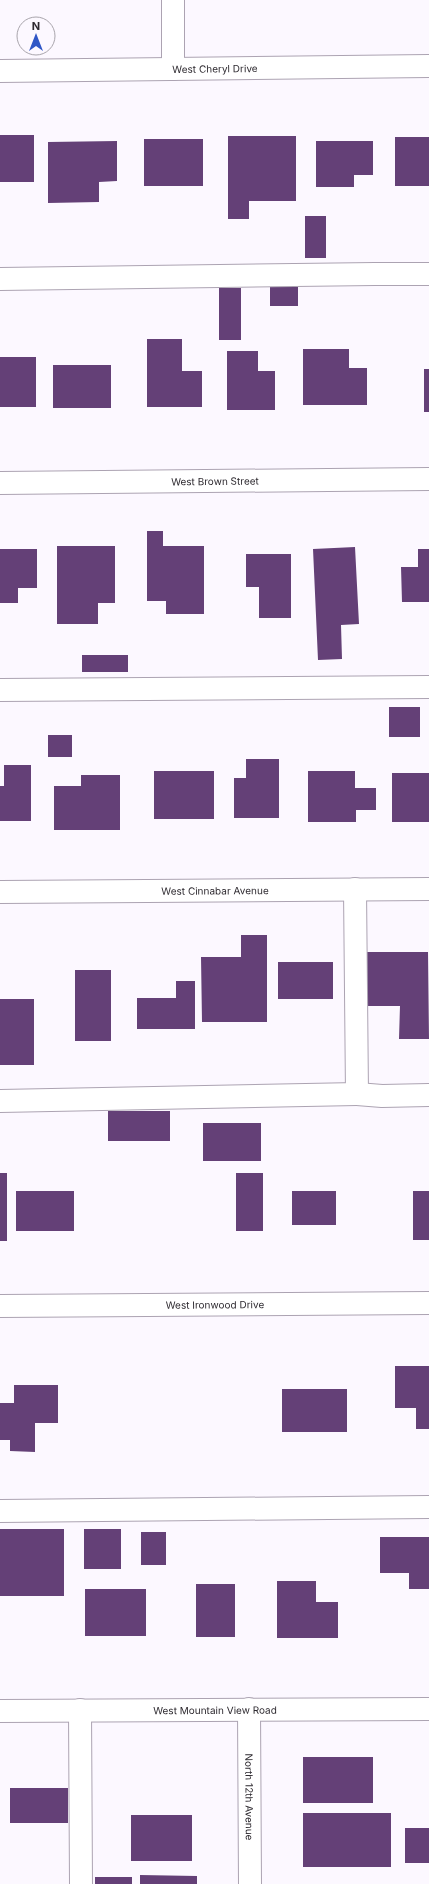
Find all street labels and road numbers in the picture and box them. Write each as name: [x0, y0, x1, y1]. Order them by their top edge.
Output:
street label: West Cheryl Drive: [172, 62, 258, 75]
street label: West Brown Street: [171, 475, 260, 487]
street label: West Cinnabar Avenue: [161, 884, 269, 897]
street label: West Ironwood Drive: [166, 1298, 264, 1311]
street label: West Mountain View Road: [153, 1704, 277, 1716]
street label: North 12th Avenue: [243, 1754, 256, 1841]

